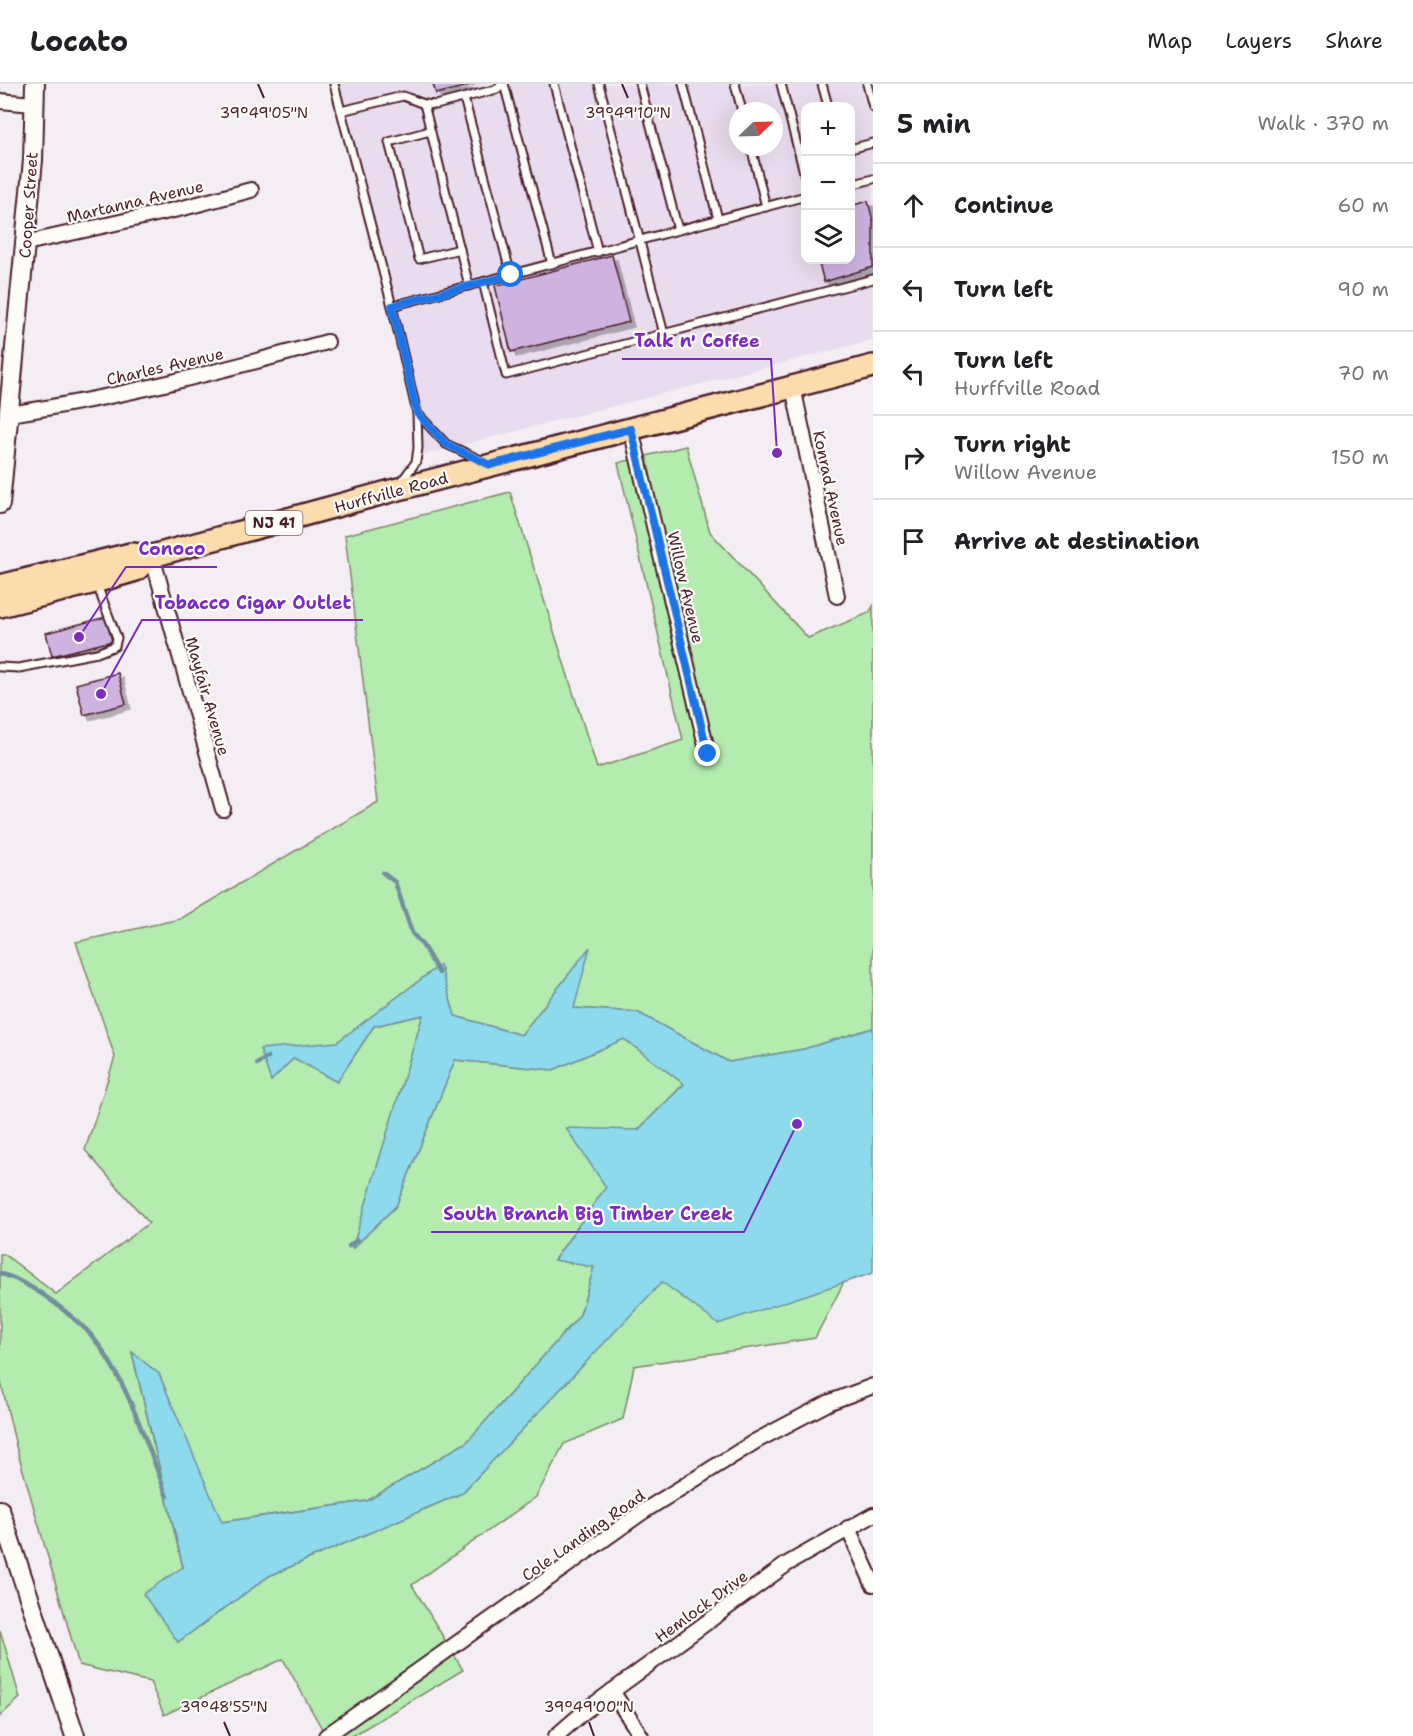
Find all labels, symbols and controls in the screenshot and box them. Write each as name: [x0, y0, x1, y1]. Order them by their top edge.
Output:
text: Locato: [30, 22, 128, 60]
text: Map: [1147, 27, 1192, 55]
text: Layers: [1225, 27, 1292, 55]
text: Share: [1325, 27, 1383, 55]
north arrow: [729, 102, 783, 156]
map controls: [801, 102, 855, 264]
button: +: [801, 102, 855, 156]
text: 39°49'05"N: [220, 103, 308, 123]
text: 39°49'10"N: [585, 103, 671, 123]
text: 5 min: [897, 106, 971, 141]
text: Walk · 370 m: [1258, 110, 1389, 136]
street label: Cooper Street: [14, 151, 43, 259]
button: −: [801, 156, 855, 210]
street label: Martanna Avenue: [65, 176, 206, 227]
icon: ahead: [897, 189, 930, 222]
text: Continue: [954, 191, 1054, 220]
text: 60 m: [1337, 192, 1389, 218]
button: layers: [801, 210, 855, 264]
route start: [497, 261, 523, 287]
icon: left: [897, 273, 930, 306]
text: Turn left: [954, 275, 1053, 304]
text: 90 m: [1337, 276, 1389, 302]
callout: Talk n' Coffee: [622, 323, 771, 359]
text: Talk n' Coffee: [634, 329, 760, 353]
street label: Charles Avenue: [105, 343, 226, 390]
text: Turn left: [954, 346, 1053, 375]
icon: left: [897, 357, 930, 390]
text: 70 m: [1337, 360, 1389, 386]
text: Hurffville Road: [954, 375, 1100, 401]
street label: Konrad Avenue: [808, 429, 853, 548]
text: Turn right: [954, 430, 1071, 459]
icon: right: [897, 441, 930, 474]
text: 150 m: [1331, 444, 1389, 470]
text: Willow Avenue: [954, 459, 1097, 485]
street label: Hurffville Road: [332, 467, 450, 518]
road number: NJ 41: [246, 511, 302, 535]
icon: arrive: [897, 525, 930, 558]
text: Arrive at destination: [954, 527, 1200, 556]
street label: Willow Avenue: [662, 529, 709, 645]
callout: Conoco: [126, 531, 217, 567]
text: Conoco: [139, 537, 206, 561]
callout: Tobacco Cigar Outlet: [142, 584, 363, 620]
text: Tobacco Cigar Outlet: [155, 591, 351, 615]
street label: Mayfair Avenue: [181, 634, 235, 758]
route end: [694, 740, 720, 766]
callout: South Branch Big Timber Creek: [431, 1196, 744, 1232]
text: South Branch Big Timber Creek: [443, 1202, 733, 1226]
street label: Cole Landing Road: [517, 1485, 649, 1586]
street label: Hemlock Drive: [651, 1566, 752, 1647]
text: 39°48'55"N: [180, 1697, 268, 1717]
text: 39°49'00"N: [544, 1697, 634, 1717]

